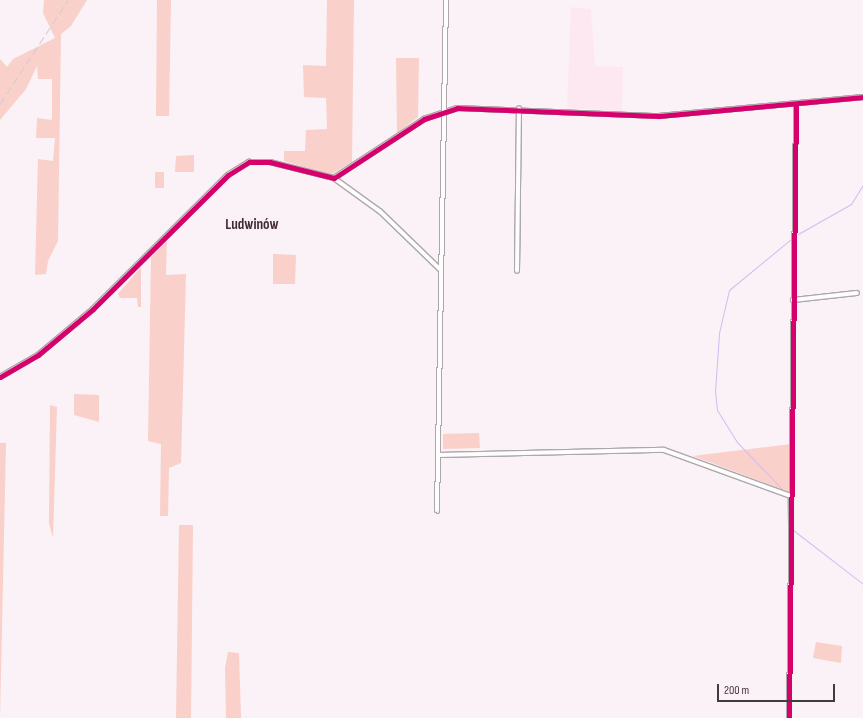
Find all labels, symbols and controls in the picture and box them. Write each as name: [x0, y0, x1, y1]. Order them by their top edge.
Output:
district label: Ludwinów: [225, 216, 279, 234]
scale bar: [719, 676, 837, 702]
text: 200 m: [724, 683, 749, 698]

